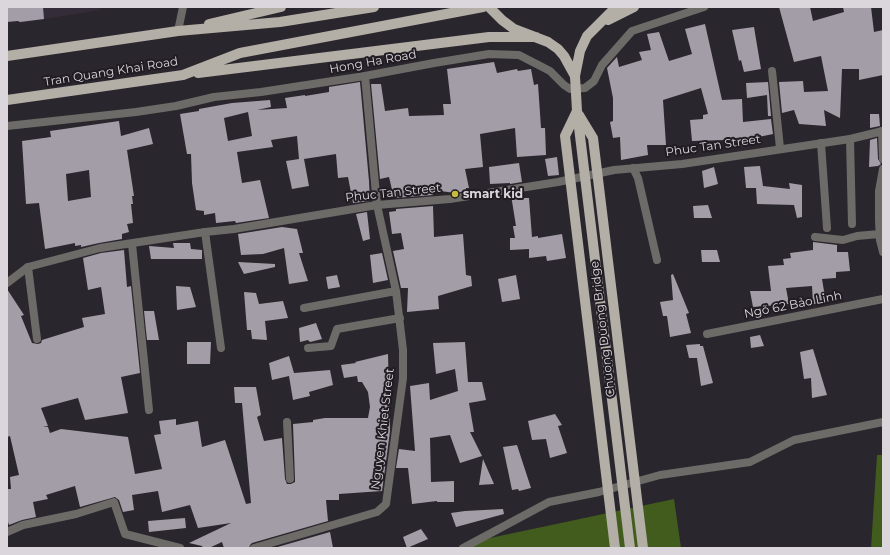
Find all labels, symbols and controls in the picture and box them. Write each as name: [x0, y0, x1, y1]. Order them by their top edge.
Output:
street label: Hong Ha Road: [328, 47, 418, 77]
street label: Tran Quang Khai Road: [43, 54, 179, 90]
street label: Phuc Tan Street: [665, 132, 761, 160]
street label: Phuc Tan Street: [345, 181, 441, 205]
place label: smart kid: [463, 187, 523, 201]
marker: smart kid: [450, 189, 460, 199]
street label: Chuong Duong Bridge: [587, 260, 619, 398]
street label: Ngõ 62 Bảo Linh: [743, 288, 843, 322]
street label: Nguyen Khiet Street: [368, 367, 398, 491]

